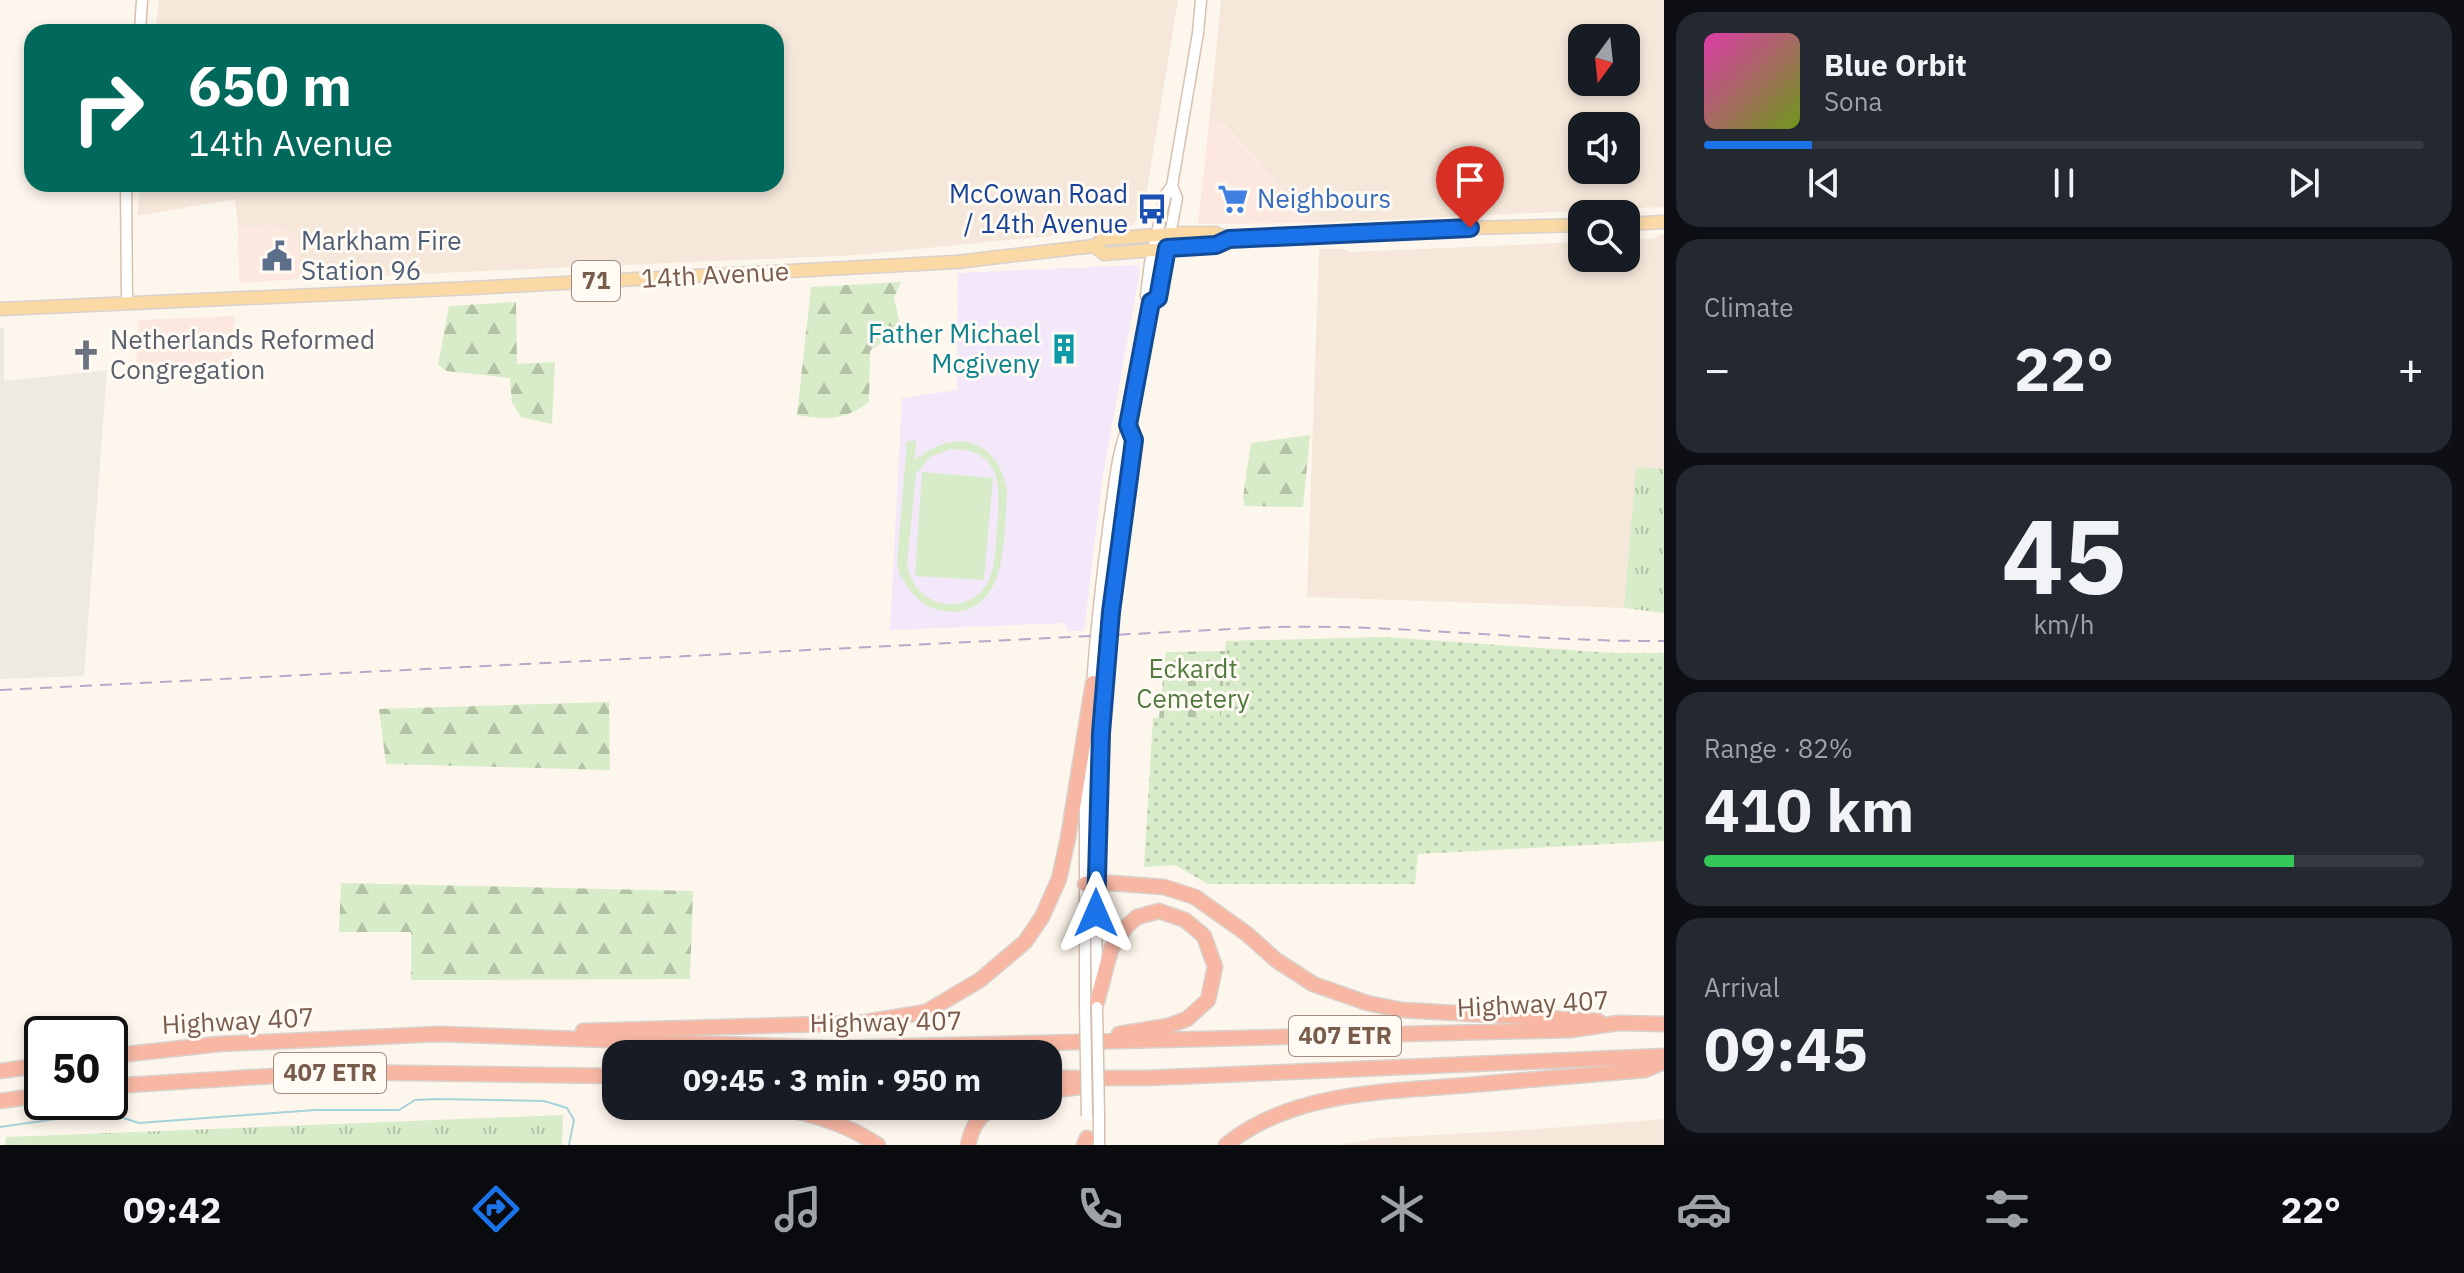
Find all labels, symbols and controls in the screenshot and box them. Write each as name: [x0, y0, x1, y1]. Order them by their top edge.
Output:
north arrow: [1568, 24, 1640, 96]
map controls: [1568, 24, 1640, 272]
text: Blue Orbit: [1824, 45, 1967, 84]
text: 650 m: [188, 49, 352, 121]
icon: right: [56, 56, 160, 160]
text: Sona: [1824, 84, 1882, 118]
button: sound: [1568, 112, 1640, 184]
text: 14th Avenue: [188, 119, 393, 166]
pin: [1436, 146, 1504, 228]
icon: arrive: [1448, 158, 1492, 202]
icon: previous: [1802, 161, 1846, 205]
icon: pause: [2042, 161, 2086, 205]
icon: next: [2282, 161, 2326, 205]
place label: McCowan Road / 14th Avenue: [949, 176, 1128, 240]
place label: Neighbours: [1257, 181, 1391, 215]
supermarket icon: Neighbours: [1216, 182, 1250, 216]
bus stop icon: McCowan Road / 14th Avenue: [1135, 192, 1169, 226]
button: search: [1568, 200, 1640, 272]
place label: Markham Fire Station 96: [301, 223, 461, 287]
public building icon: Markham Fire Station 96: [260, 239, 294, 273]
street label: 14th Avenue: [640, 253, 790, 295]
road number: 71: [572, 261, 620, 301]
text: Climate: [1704, 290, 1794, 324]
place label: Father Michael Mcgiveny: [868, 316, 1040, 380]
place label: Netherlands Reformed Congregation: [110, 322, 375, 386]
text: 22°: [2014, 329, 2114, 408]
building icon: Father Michael Mcgiveny: [1047, 332, 1081, 366]
church icon: Netherlands Reformed Congregation: [69, 338, 103, 372]
text: −: [1704, 340, 1730, 397]
text: +: [2398, 340, 2424, 397]
text: 45: [2002, 487, 2126, 623]
text: km/h: [2033, 607, 2095, 641]
park label: Eckardt Cemetery: [1136, 651, 1250, 715]
text: Range · 82%: [1704, 731, 1853, 765]
text: 410 km: [1704, 770, 1914, 849]
position arrow: [1054, 871, 1138, 955]
text: Arrival: [1704, 970, 1780, 1004]
street label: Highway 407: [1456, 982, 1610, 1024]
street label: Highway 407: [161, 999, 315, 1041]
street label: Highway 407: [809, 1003, 963, 1039]
text: 09:45: [1704, 1009, 1868, 1088]
speed limit sign: 50: [24, 1016, 128, 1120]
road number: 407 ETR: [1289, 1016, 1401, 1056]
road number: 407 ETR: [274, 1053, 386, 1093]
text: 09:45 · 3 min · 950 m: [683, 1060, 981, 1099]
icon: directions: [468, 1181, 524, 1237]
icon: music: [770, 1181, 826, 1237]
icon: phone: [1072, 1181, 1128, 1237]
icon: climate: [1374, 1181, 1430, 1237]
icon: car: [1676, 1181, 1732, 1237]
icon: filters: [1979, 1181, 2035, 1237]
text: 09:42: [123, 1186, 221, 1233]
text: 22°: [2281, 1186, 2341, 1233]

